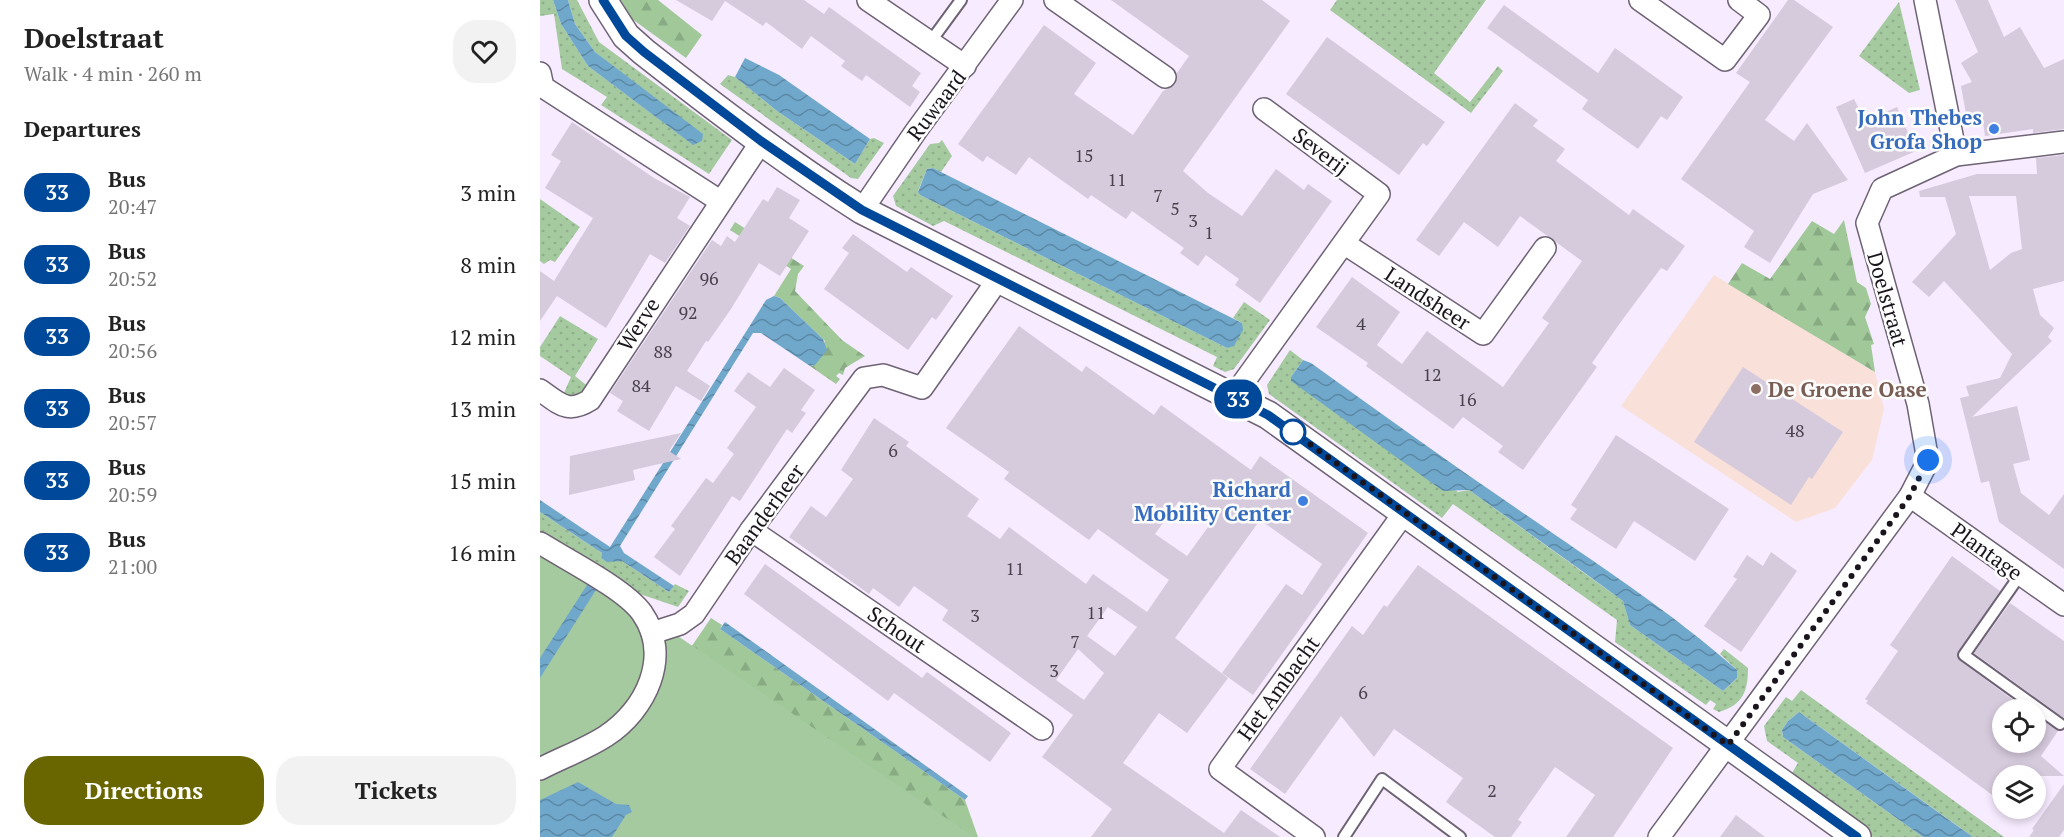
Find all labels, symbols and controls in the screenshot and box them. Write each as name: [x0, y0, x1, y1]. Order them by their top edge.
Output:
text: Doelstraat: [24, 19, 164, 56]
button: heart: [453, 20, 516, 83]
text: Walk · 4 min · 260 m: [24, 60, 202, 87]
street label: Ruwaard: [900, 64, 972, 146]
place label: John Thebes Grofa Shop: [1857, 103, 1982, 155]
text: Departures: [24, 114, 141, 143]
street label: Severij: [1288, 121, 1354, 181]
marker: John Thebes Grofa Shop: [1987, 122, 2001, 136]
house number: 15: [1074, 143, 1094, 167]
text: Bus: [108, 164, 146, 193]
house number: 11: [1107, 167, 1127, 191]
text: 33: [45, 178, 69, 206]
text: 3 min: [460, 178, 516, 207]
house number: 7: [1153, 183, 1163, 207]
text: 20:47: [108, 193, 157, 220]
house number: 5: [1170, 196, 1180, 220]
house number: 3: [1188, 208, 1198, 232]
house number: 1: [1204, 220, 1214, 244]
text: Bus: [108, 236, 146, 265]
street label: Doelstraat: [1861, 248, 1915, 350]
text: 33: [45, 250, 69, 278]
text: 8 min: [460, 250, 516, 279]
street label: Landsheer: [1380, 260, 1476, 336]
text: 20:52: [108, 265, 157, 292]
house number: 96: [699, 266, 719, 290]
street label: Werve: [610, 292, 666, 356]
house number: 92: [678, 300, 698, 324]
text: Bus: [108, 308, 146, 337]
house number: 4: [1356, 311, 1366, 335]
text: 33: [45, 322, 69, 350]
text: 12 min: [449, 322, 516, 351]
text: 20:56: [108, 337, 157, 364]
house number: 88: [653, 339, 673, 363]
house number: 12: [1422, 362, 1442, 386]
house number: 84: [631, 373, 651, 397]
place label: De Groene Oase: [1768, 375, 1927, 403]
text: Bus: [108, 380, 146, 409]
line badge: 33: [1211, 380, 1265, 418]
marker: De Groene Oase: [1749, 382, 1763, 396]
text: 33: [1226, 385, 1250, 413]
house number: 16: [1457, 387, 1477, 411]
text: 33: [45, 394, 69, 422]
text: 13 min: [449, 394, 516, 423]
text: 20:57: [108, 409, 157, 436]
house number: 48: [1785, 418, 1805, 442]
unlabelled marker: [1280, 419, 1306, 445]
house number: 6: [888, 438, 898, 462]
your location: [1913, 445, 1943, 475]
text: Bus: [108, 452, 146, 481]
street label: Baanderheer: [718, 458, 810, 570]
text: 33: [45, 466, 69, 494]
text: 15 min: [449, 466, 516, 495]
place label: Richard Mobility Center: [1134, 475, 1291, 527]
text: 20:59: [108, 481, 157, 508]
marker: Richard Mobility Center: [1296, 494, 1310, 508]
street label: Plantage: [1946, 516, 2028, 586]
text: Bus: [108, 524, 146, 553]
text: 33: [45, 538, 69, 566]
text: 16 min: [449, 538, 516, 567]
text: 21:00: [108, 553, 157, 580]
house number: 11: [1005, 556, 1025, 580]
street label: Schout: [862, 599, 932, 659]
house number: 11: [1086, 600, 1106, 624]
house number: 3: [970, 603, 980, 627]
house number: 7: [1070, 629, 1080, 653]
street label: Het Ambacht: [1231, 630, 1326, 746]
house number: 3: [1049, 658, 1059, 682]
house number: 6: [1358, 680, 1368, 704]
map controls: [1992, 699, 2046, 819]
button: locate: [1992, 699, 2046, 753]
button: Directions: [24, 756, 264, 825]
button: Tickets: [276, 756, 516, 825]
button: layers: [1992, 765, 2046, 819]
house number: 2: [1487, 778, 1497, 802]

